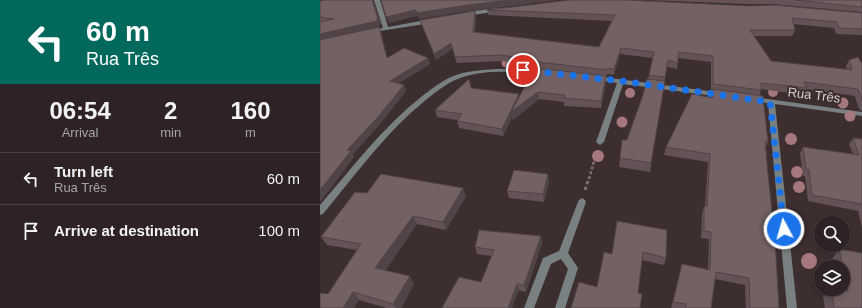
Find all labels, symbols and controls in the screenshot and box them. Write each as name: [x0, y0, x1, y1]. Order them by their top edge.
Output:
icon: left: [20, 16, 72, 68]
text: 60 m: [86, 16, 150, 47]
text: Rua Três: [86, 49, 159, 69]
pin: [506, 53, 540, 87]
icon: arrive: [512, 59, 534, 81]
street label: Rua Três: [787, 84, 842, 106]
text: 06:54: [49, 97, 111, 124]
text: 2: [164, 97, 177, 124]
text: 160: [231, 97, 271, 124]
text: Arrival: [62, 125, 99, 140]
text: min: [160, 125, 181, 140]
text: m: [245, 125, 256, 140]
text: Turn left: [54, 163, 113, 180]
icon: left: [20, 168, 42, 190]
text: 60 m: [267, 170, 300, 187]
text: Rua Três: [54, 180, 107, 195]
position arrow: [763, 208, 805, 250]
map controls: [814, 216, 850, 296]
button: search: [814, 216, 850, 252]
icon: arrive: [20, 220, 42, 242]
text: Arrive at destination: [54, 222, 199, 239]
text: 100 m: [258, 222, 300, 239]
button: layers: [814, 260, 850, 296]

